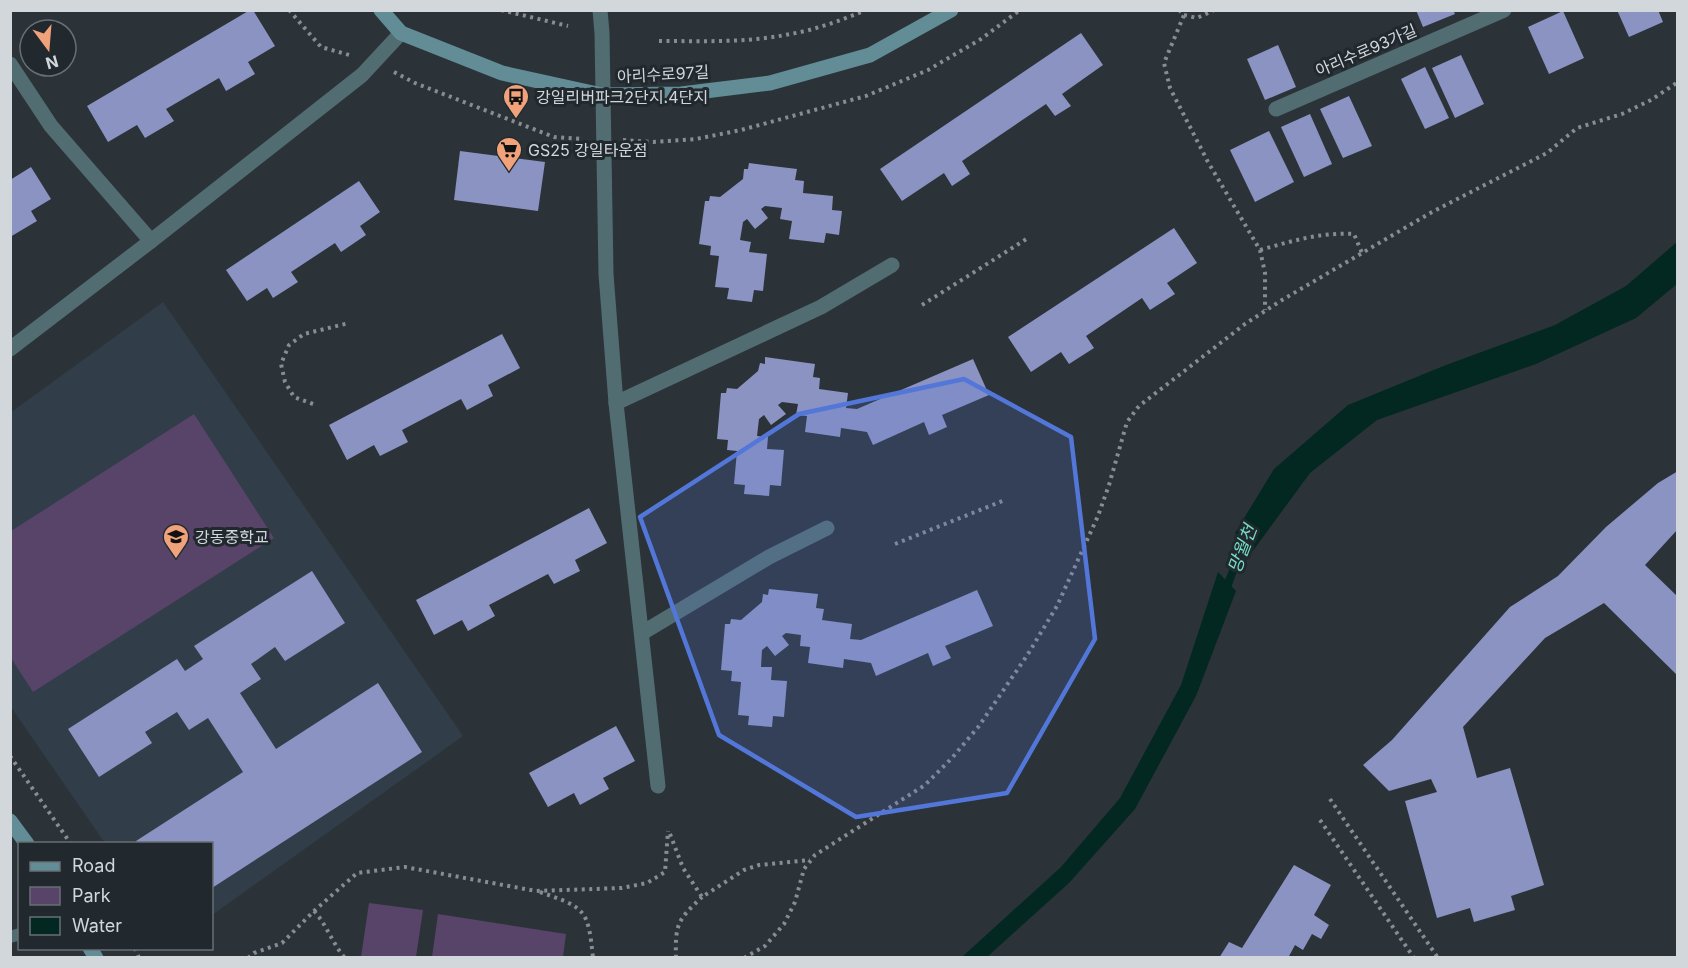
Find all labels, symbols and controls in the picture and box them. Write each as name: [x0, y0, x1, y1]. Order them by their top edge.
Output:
north arrow: [18, 18, 78, 78]
street label: 아리수로93가길: [1312, 20, 1420, 80]
text: N: [44, 51, 61, 74]
street label: 아리수로97길: [616, 62, 710, 86]
bus stop icon: 강일리버파크2단지.4단지: [501, 82, 531, 120]
place label: 강일리버파크2단지.4단지: [536, 87, 708, 107]
supermarket icon: GS25 강일타운점: [494, 135, 524, 173]
place label: GS25 강일타운점: [528, 140, 648, 160]
water label: 망월천: [1223, 520, 1262, 576]
school or university icon: 강동중학교: [161, 522, 191, 560]
place label: 강동중학교: [195, 527, 269, 547]
legend: [18, 842, 213, 950]
text: Road: [72, 855, 115, 876]
text: Park: [72, 885, 111, 906]
text: Water: [72, 915, 122, 936]

